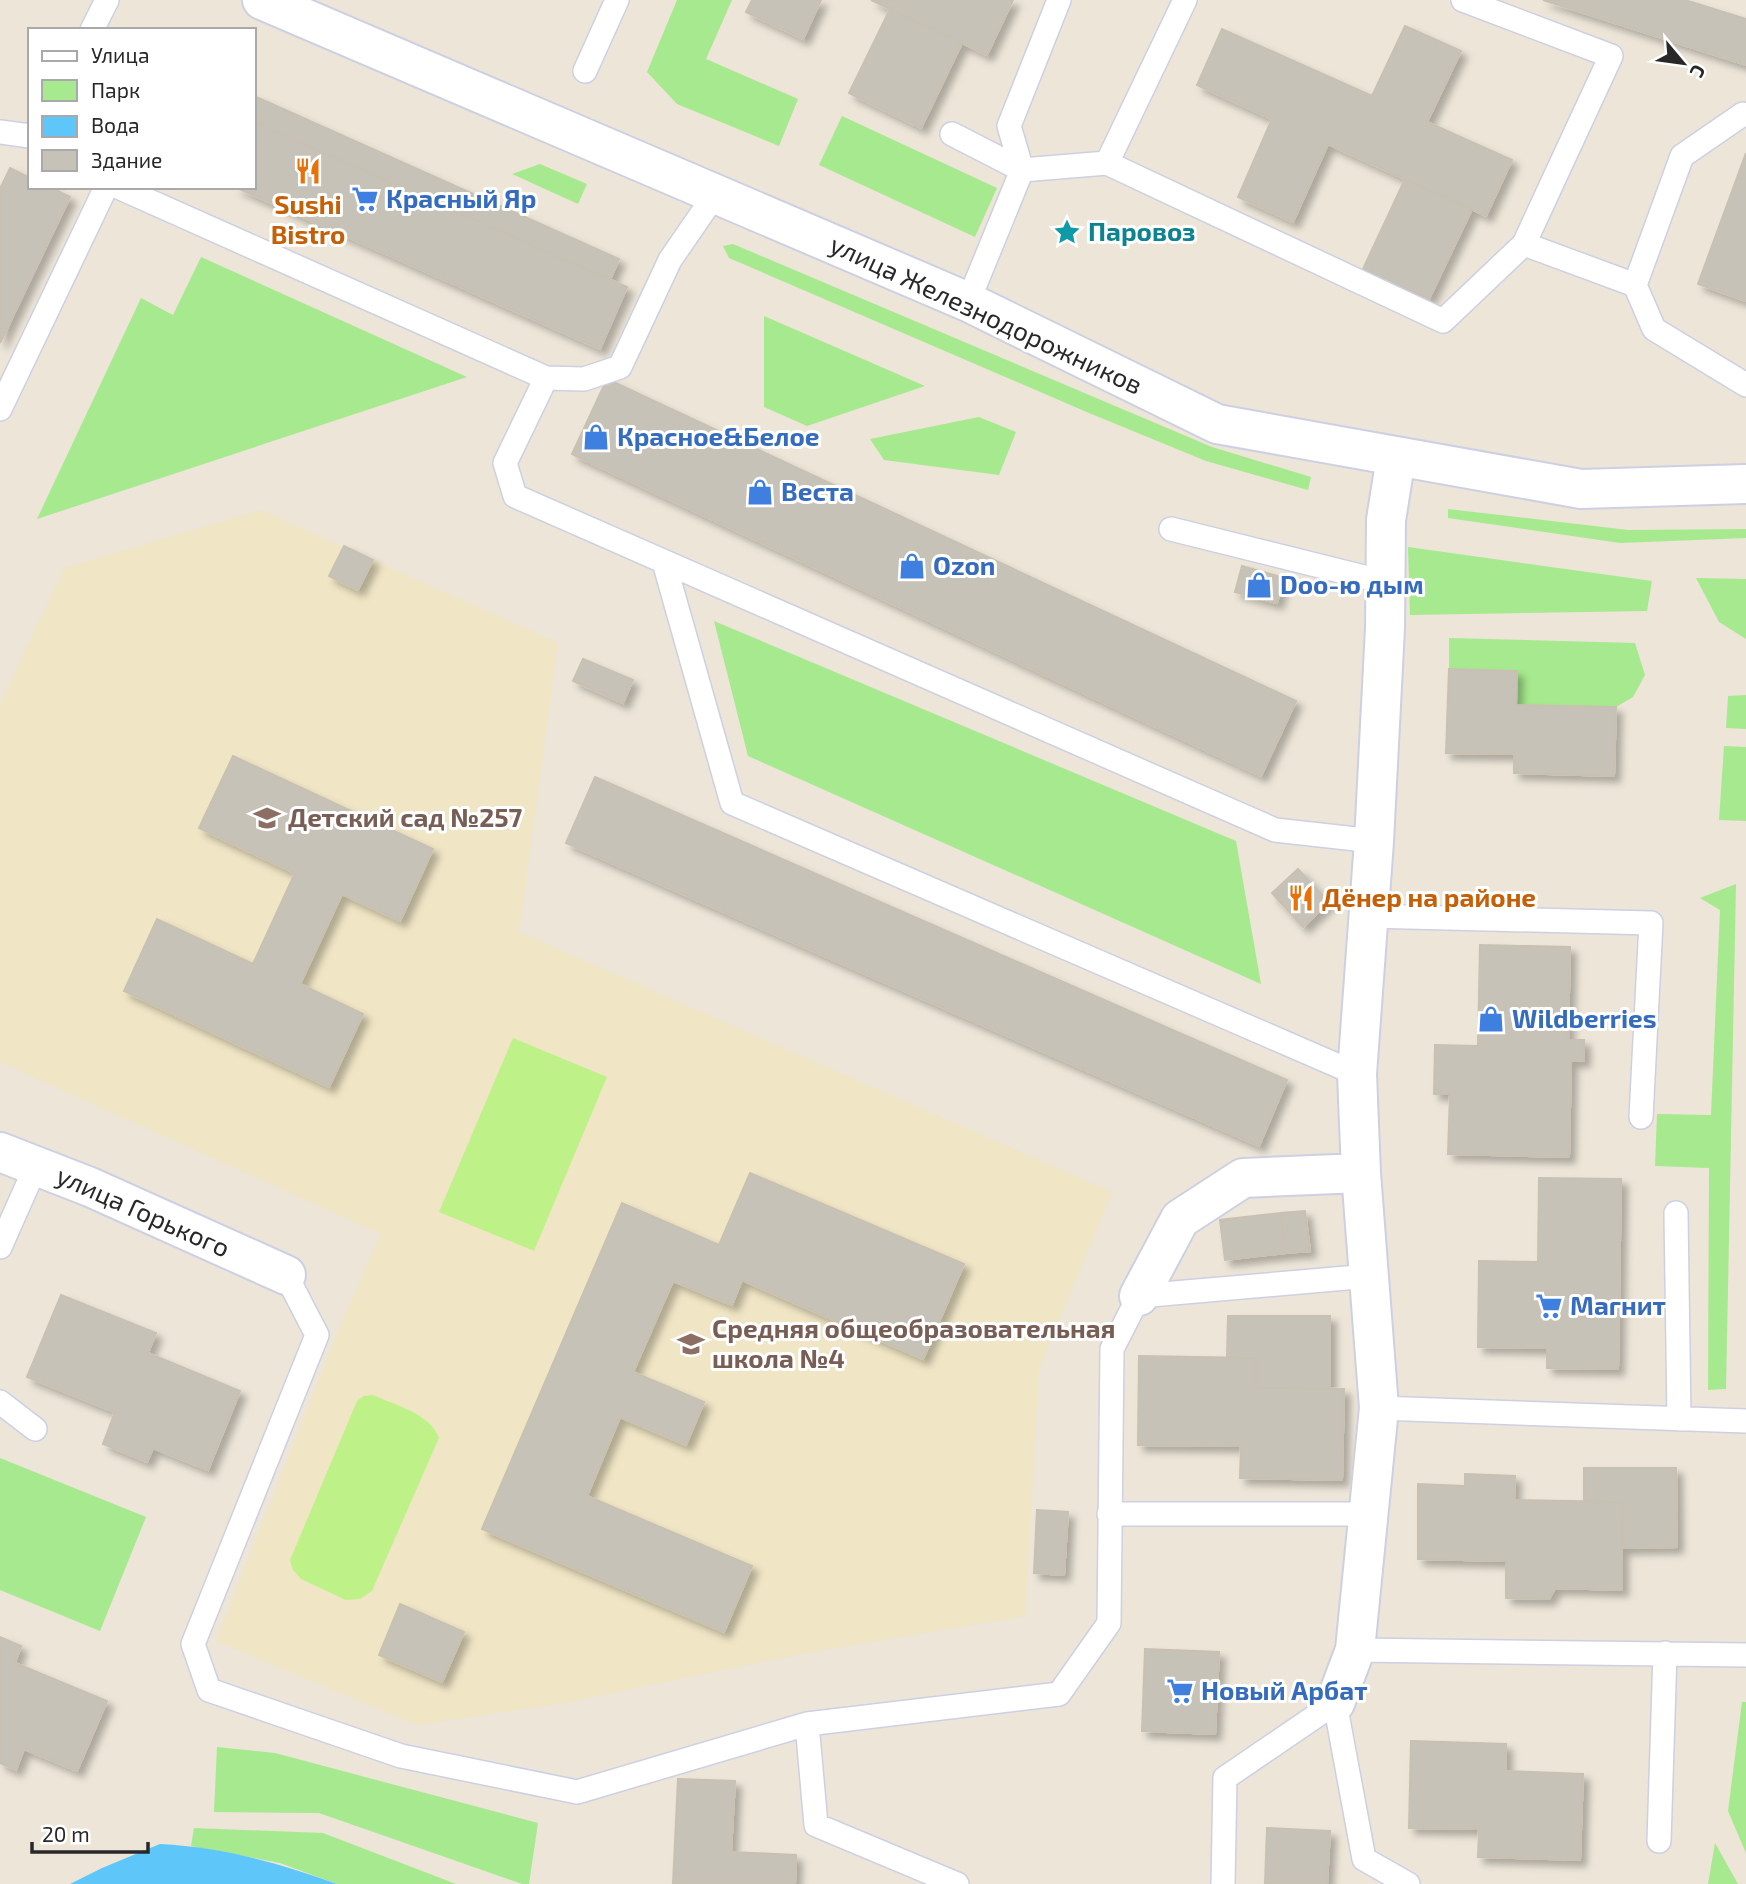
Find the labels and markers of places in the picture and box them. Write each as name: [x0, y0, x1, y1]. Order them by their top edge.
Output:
restaurant icon: Sushi Bistro: [293, 156, 323, 186]
place label: Красный Яр: [386, 182, 536, 213]
supermarket icon: Красный Яр: [350, 184, 380, 214]
place label: Sushi Bistro: [271, 188, 345, 249]
place label: Паровоз: [1088, 215, 1196, 246]
place icon: Паровоз: [1052, 217, 1082, 247]
place label: Красное&Белое: [617, 420, 820, 451]
shop icon: Красное&Белое: [581, 422, 611, 452]
place label: Веста: [781, 475, 854, 506]
shop icon: Веста: [745, 477, 775, 507]
place label: Ozon: [933, 549, 995, 580]
shop icon: Ozon: [897, 551, 927, 581]
place label: Doo-ю дым: [1280, 568, 1424, 599]
shop icon: Doo-ю дым: [1244, 570, 1274, 600]
place label: Детский сад №257: [288, 801, 523, 832]
school or university icon: Детский сад №257: [252, 803, 282, 833]
place label: Дёнер на районе: [1322, 881, 1536, 912]
restaurant icon: Дёнер на районе: [1286, 883, 1316, 913]
place label: Wildberries: [1512, 1002, 1657, 1033]
shop icon: Wildberries: [1476, 1004, 1506, 1034]
place label: Магнит: [1570, 1289, 1666, 1320]
supermarket icon: Магнит: [1534, 1291, 1564, 1321]
place label: Средняя общеобразовательная школа №4: [712, 1312, 1115, 1373]
school or university icon: Средняя общеобразовательная школа №4: [676, 1329, 706, 1359]
place label: Новый Арбат: [1201, 1674, 1368, 1705]
supermarket icon: Новый Арбат: [1165, 1676, 1195, 1706]

